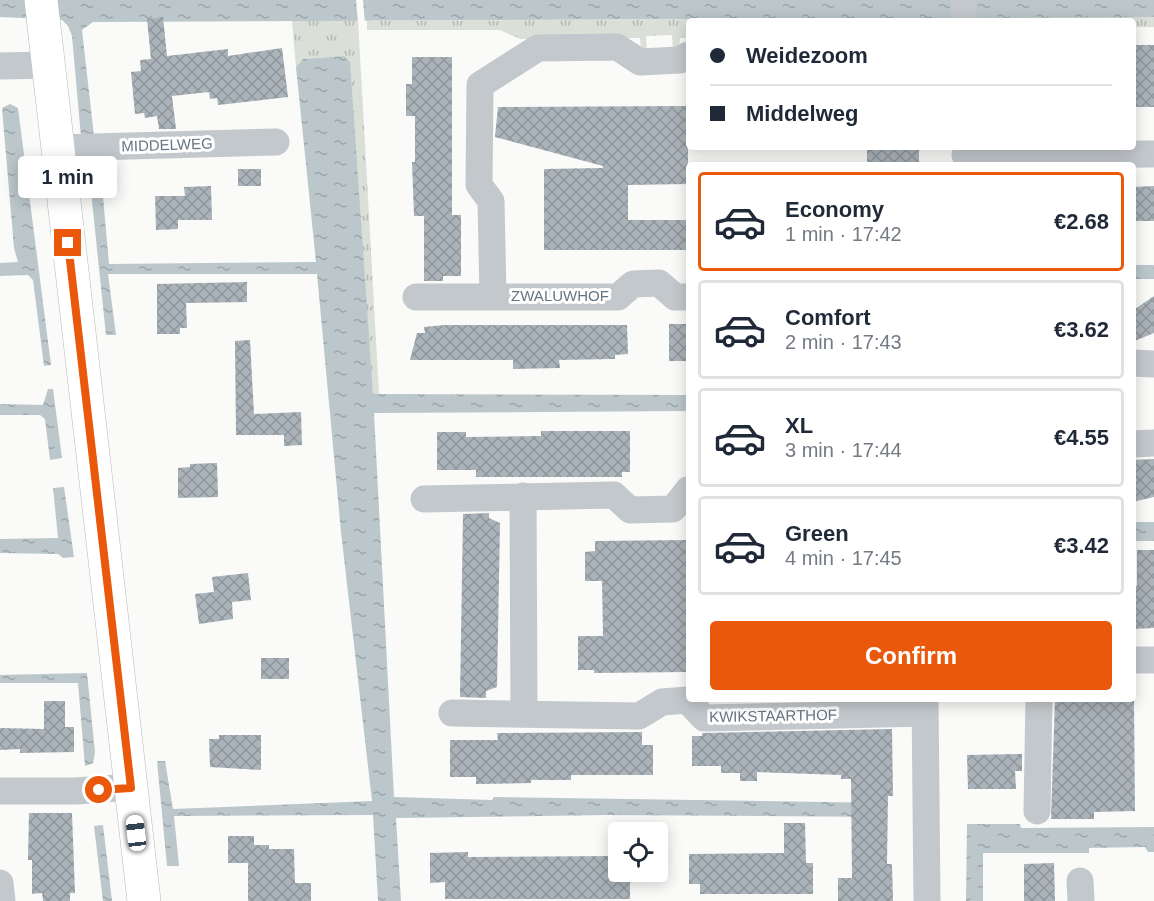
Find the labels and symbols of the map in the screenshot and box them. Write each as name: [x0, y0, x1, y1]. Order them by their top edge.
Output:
street label: MIDDELWEG: [121, 134, 213, 155]
callout: 1 min: [19, 156, 118, 198]
route end: [54, 229, 81, 256]
street label: ZWALUWHOF: [511, 287, 609, 304]
street label: KWIKSTAARTHOF: [709, 706, 837, 725]
route start: [85, 776, 112, 803]
car: [125, 814, 147, 852]

